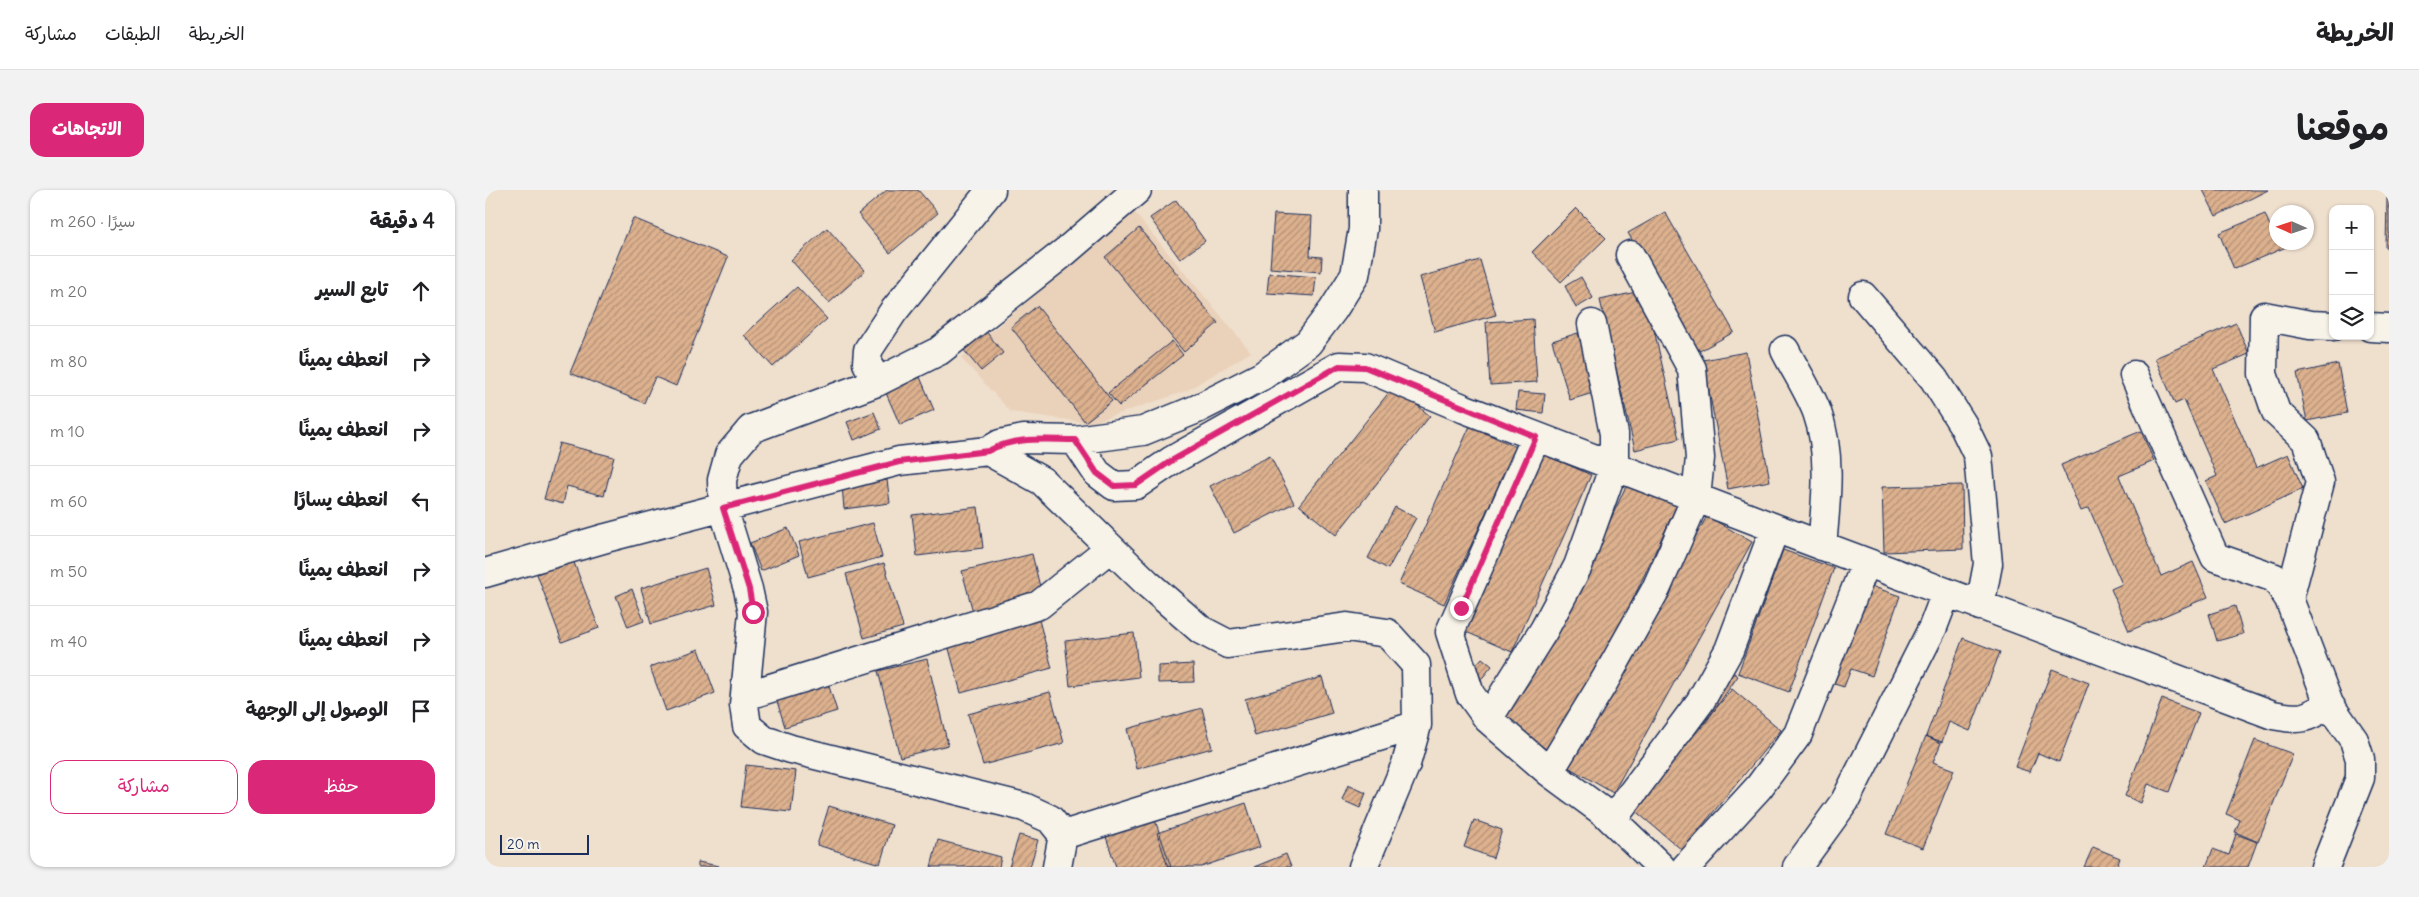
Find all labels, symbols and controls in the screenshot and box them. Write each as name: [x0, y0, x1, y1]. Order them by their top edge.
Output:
text: الخريطة: [2316, 17, 2394, 47]
text: مشاركة: [25, 22, 77, 45]
text: الطبقات: [105, 22, 161, 45]
text: الخريطة: [189, 22, 245, 45]
button: الاتجاهات: [30, 103, 144, 157]
text: موقعنا: [2296, 105, 2389, 149]
north arrow: [2269, 205, 2314, 250]
map controls: [2329, 205, 2374, 340]
button: +: [2329, 205, 2374, 250]
text: 4 دقيقة: [369, 207, 435, 234]
text: سيرًا · 260 m: [50, 211, 135, 231]
button: −: [2329, 250, 2374, 295]
text: تابع السير: [316, 277, 388, 301]
icon: ahead: [407, 277, 435, 305]
text: 20 m: [50, 281, 87, 301]
button: layers: [2329, 295, 2374, 340]
text: انعطف يمينًا: [299, 347, 388, 371]
icon: right: [407, 347, 435, 375]
text: 80 m: [50, 351, 88, 371]
text: انعطف يمينًا: [299, 417, 388, 441]
icon: right: [407, 417, 435, 445]
text: 10 m: [50, 421, 85, 441]
text: انعطف يسارًا: [294, 487, 388, 511]
icon: left: [407, 487, 435, 515]
text: 60 m: [50, 491, 88, 511]
text: انعطف يمينًا: [299, 557, 388, 581]
icon: right: [407, 557, 435, 585]
text: 50 m: [50, 561, 88, 581]
route end: [1450, 597, 1473, 620]
route start: [742, 601, 765, 624]
text: انعطف يمينًا: [299, 627, 388, 651]
icon: right: [407, 627, 435, 655]
text: 40 m: [50, 631, 88, 651]
text: الوصول إلى الوجهة: [245, 697, 388, 721]
icon: arrive: [407, 697, 435, 725]
button: مشاركة: [50, 760, 238, 814]
button: حفظ: [248, 760, 435, 814]
scale bar: [500, 832, 589, 855]
text: 20 m: [507, 835, 540, 853]

